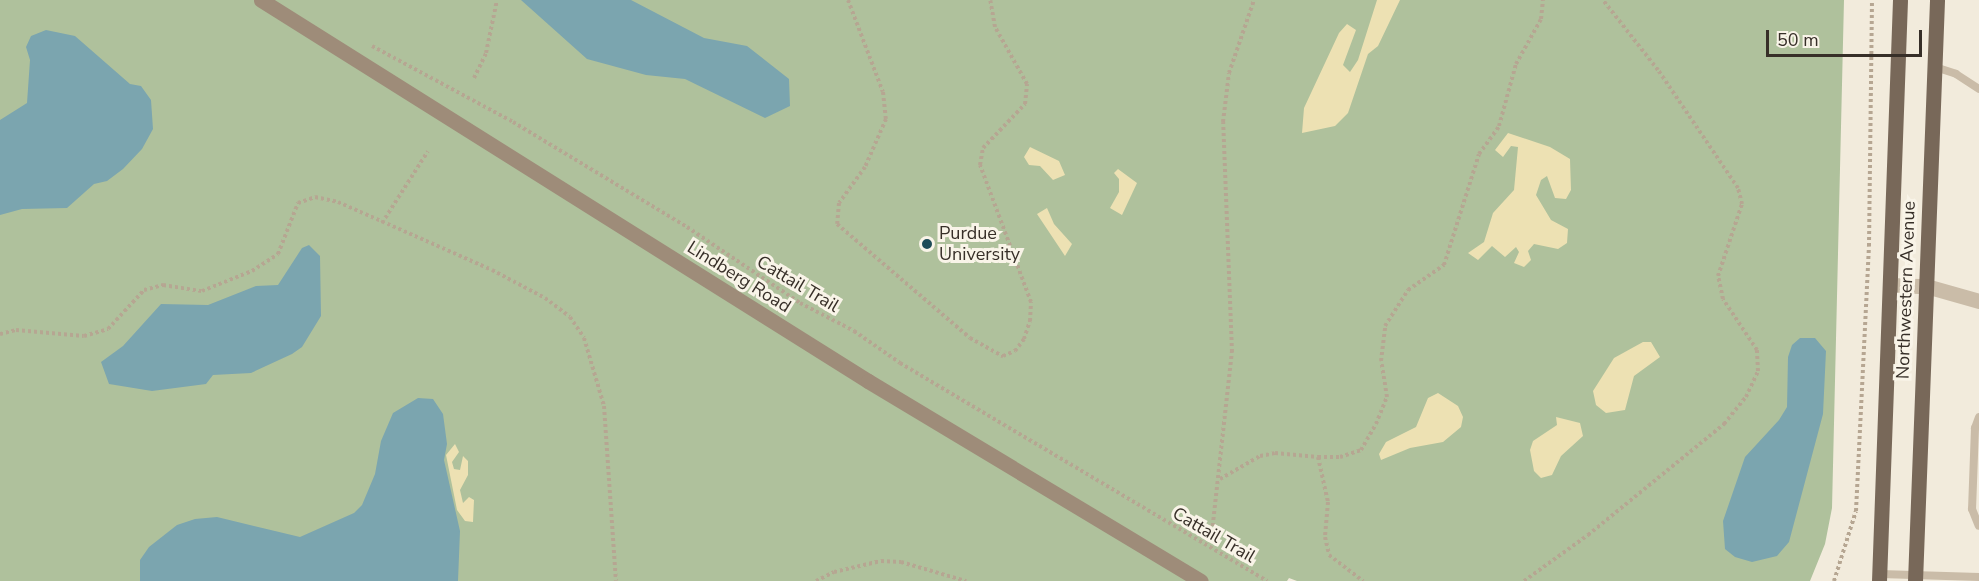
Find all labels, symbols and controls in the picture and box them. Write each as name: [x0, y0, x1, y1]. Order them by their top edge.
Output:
scale bar: [1769, 18, 1925, 56]
text: 50 m: [1777, 28, 1819, 52]
street label: Northwestern Avenue: [1892, 201, 1920, 379]
place label: Purdue University: [939, 223, 1020, 266]
street label: Lindberg Road: [683, 237, 795, 317]
marker: Purdue University: [920, 237, 934, 251]
street label: Cattail Trail: [753, 251, 843, 317]
street label: Cattail Trail: [1169, 503, 1259, 567]

